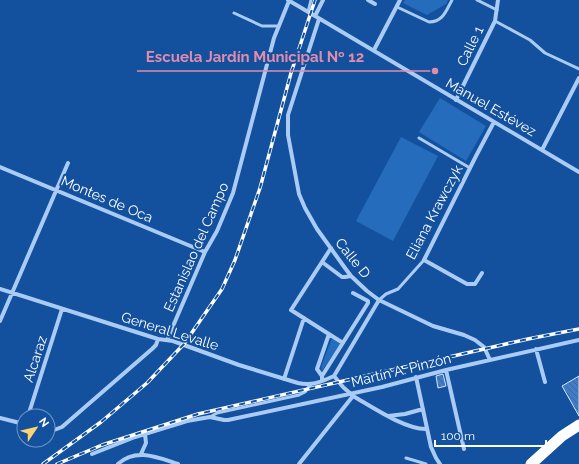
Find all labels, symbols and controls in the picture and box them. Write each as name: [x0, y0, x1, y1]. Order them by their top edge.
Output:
street label: Calle 1: [453, 23, 487, 69]
callout: Escuela Jardín Municipal Nº 12: [137, 44, 373, 71]
text: Escuela Jardín Municipal Nº 12: [146, 48, 364, 66]
street label: Manuel Estévez: [443, 75, 539, 139]
street label: Eliana Krawczyk: [402, 162, 466, 262]
street label: Montes de Oca: [59, 172, 155, 226]
street label: Estanislao del Campo: [160, 180, 232, 314]
street label: Calle D: [332, 235, 374, 281]
street label: General Levalle: [119, 309, 221, 353]
street label: Alcaraz: [20, 334, 50, 384]
street label: Martín A. Pinzón: [349, 350, 453, 390]
north arrow: [16, 408, 56, 448]
text: N: [36, 415, 52, 430]
scale bar: [435, 422, 546, 448]
text: 100 m: [441, 429, 475, 443]

